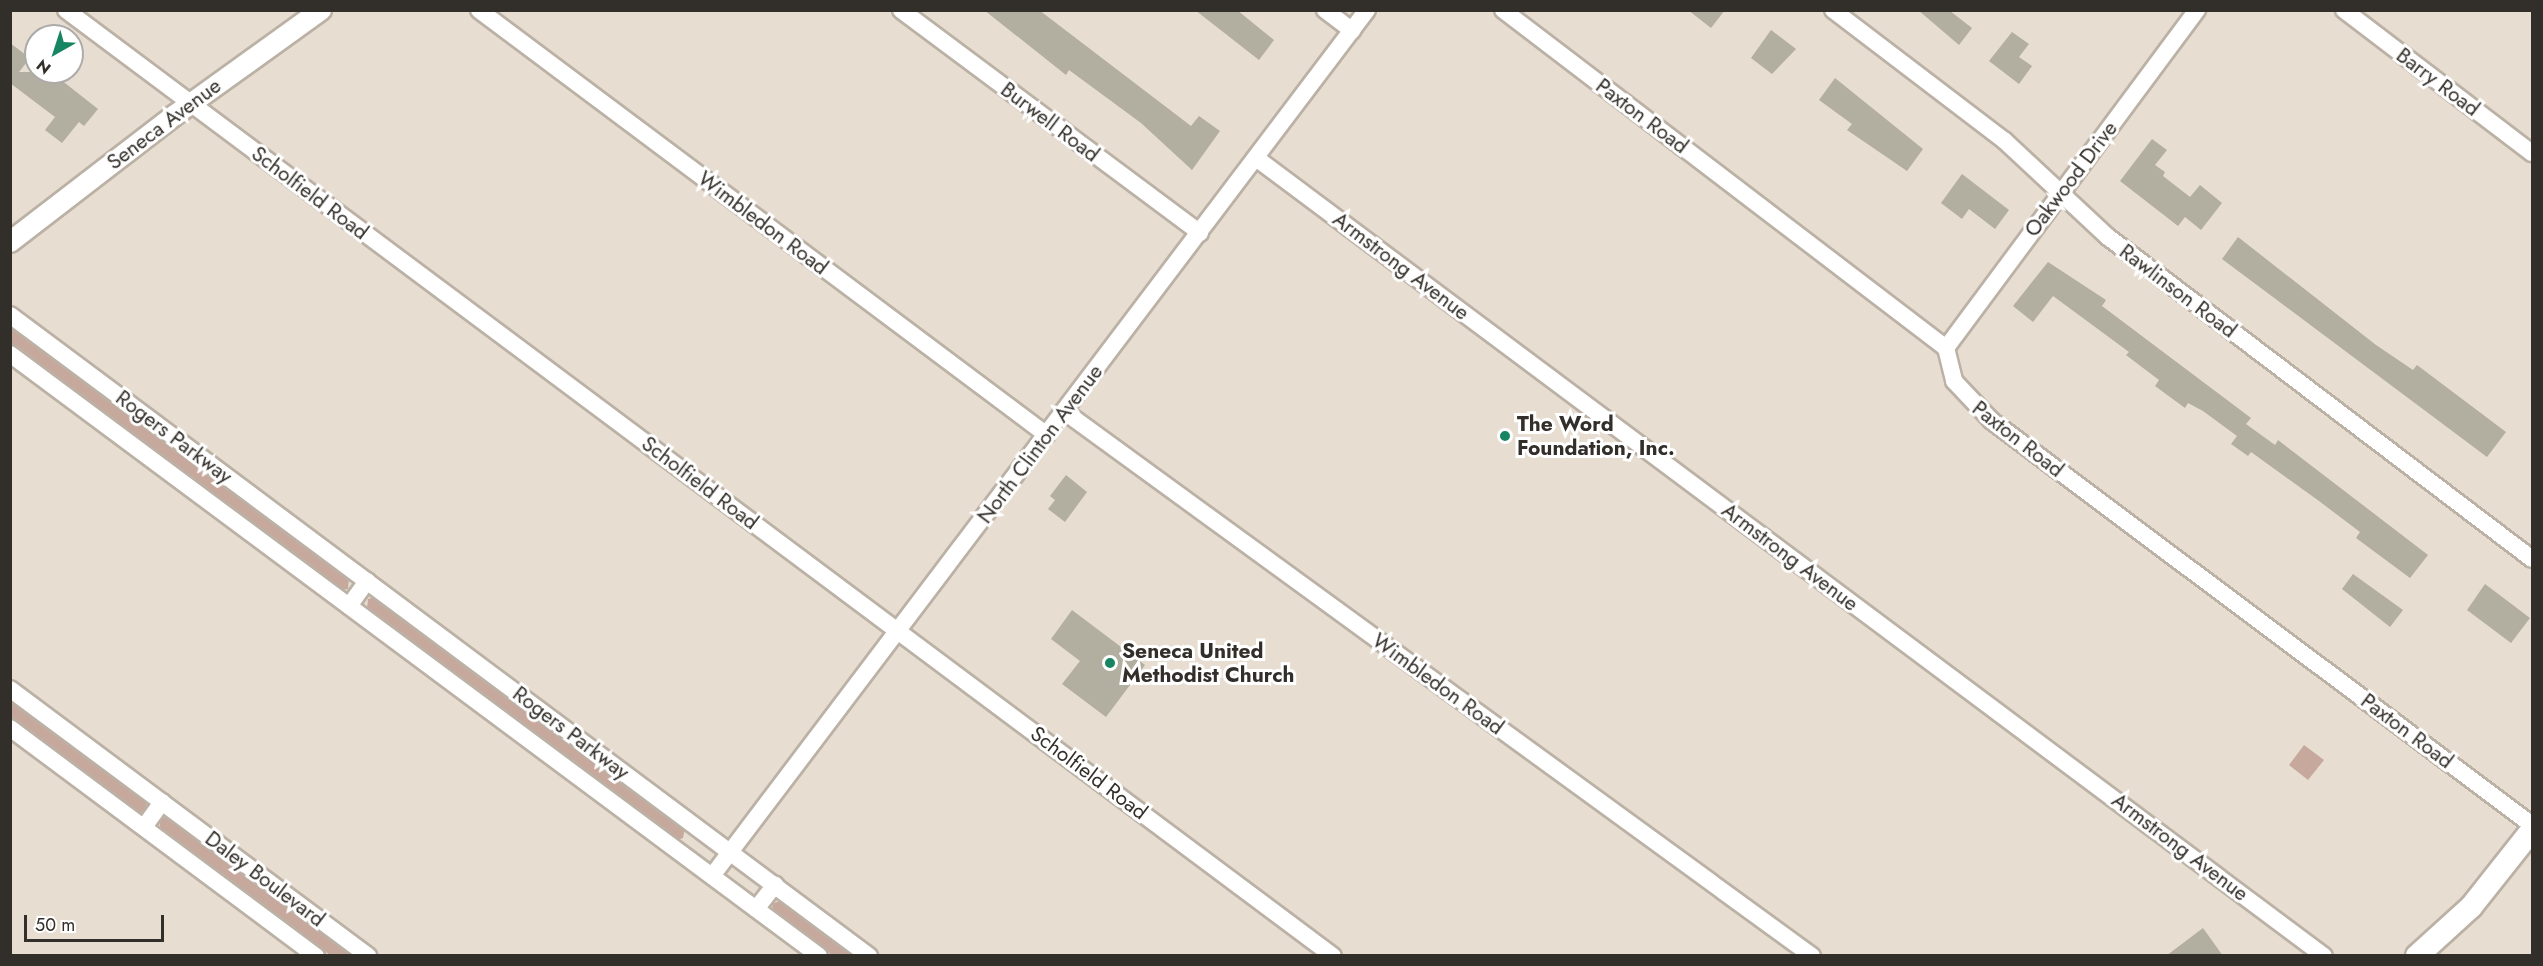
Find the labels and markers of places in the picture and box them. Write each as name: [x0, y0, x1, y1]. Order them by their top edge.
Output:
place label: The Word Foundation, Inc.: [1517, 411, 1675, 461]
marker: The Word Foundation, Inc.: [1498, 429, 1512, 443]
place label: Seneca United Methodist Church: [1122, 638, 1294, 688]
marker: Seneca United Methodist Church: [1103, 656, 1117, 670]

